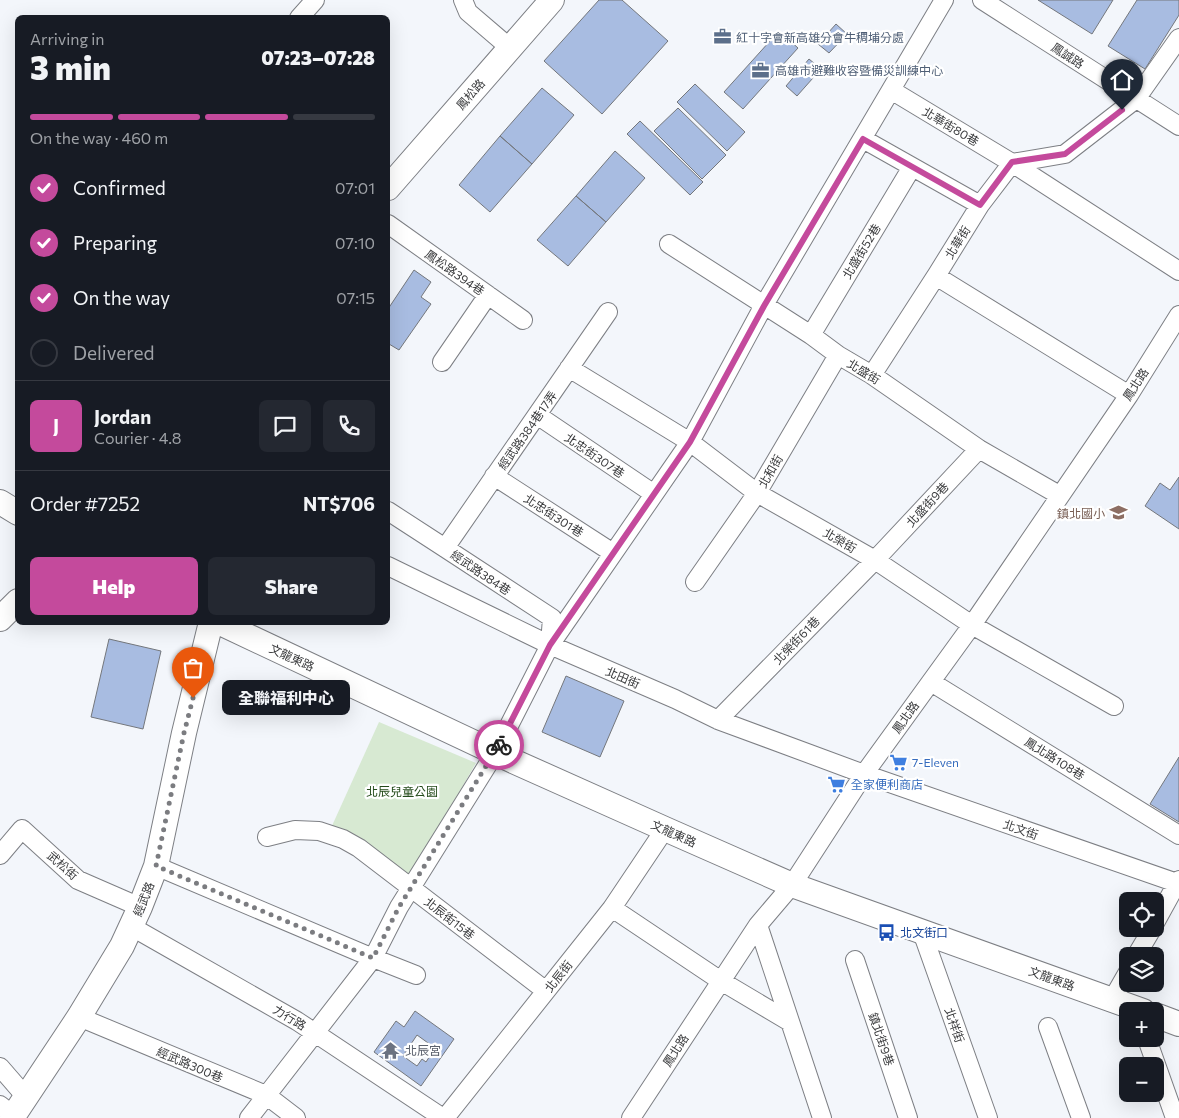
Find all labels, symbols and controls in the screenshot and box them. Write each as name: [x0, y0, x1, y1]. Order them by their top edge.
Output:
office icon: 紅十字會新高雄分會牛稠埔分處: [712, 27, 732, 47]
text: Arriving in: [30, 29, 104, 48]
place label: 紅十字會新高雄分會牛稠埔分處: [736, 30, 904, 44]
street label: 鳳誠路: [1049, 39, 1087, 71]
text: 07:23–07:28: [261, 46, 375, 69]
text: 3 min: [30, 47, 111, 87]
pin: [1101, 59, 1143, 110]
office icon: 高雄市避難收容暨備災訓練中心: [751, 60, 771, 80]
place label: 高雄市避難收容暨備災訓練中心: [775, 63, 943, 77]
icon: home: [1108, 66, 1136, 94]
street label: 鳳松路: [453, 76, 487, 112]
street label: 北華街80巷: [920, 104, 982, 148]
text: On the way · 460 m: [30, 128, 168, 147]
icon: check: [30, 174, 58, 202]
text: Confirmed: [73, 176, 166, 199]
text: 07:01: [335, 178, 375, 197]
street label: 北盛街52巷: [839, 221, 883, 281]
street label: 北華街: [942, 223, 972, 261]
icon: check: [30, 229, 58, 257]
text: Preparing: [73, 231, 157, 254]
text: 07:10: [335, 233, 375, 252]
street label: 鳳松路394巷: [423, 246, 487, 298]
icon: check: [30, 284, 58, 312]
text: On the way: [73, 286, 170, 309]
text: 07:15: [336, 288, 375, 307]
text: Delivered: [73, 341, 154, 364]
street label: 北盛街: [845, 356, 883, 386]
street label: 鳳北路: [1119, 365, 1151, 403]
street label: 經武路384巷17弄: [495, 388, 559, 472]
button: chat: [259, 400, 311, 452]
button: phone: [323, 400, 375, 452]
text: Jordan: [94, 405, 151, 428]
text: J: [53, 414, 59, 437]
text: Courier · 4.8: [94, 428, 181, 447]
street label: 北忠街307巷: [562, 430, 628, 480]
street label: 北和街: [755, 452, 785, 490]
street label: 北盛街9巷: [903, 479, 951, 529]
street label: 北忠街301巷: [522, 491, 586, 539]
text: Order #7252: [30, 492, 140, 515]
text: NT$706: [303, 492, 375, 515]
school or university icon: 鎮北國小: [1109, 503, 1129, 523]
place label: 鎮北國小: [1057, 506, 1105, 520]
street label: 北榮街: [821, 525, 859, 555]
street label: 經武路384巷: [448, 547, 514, 597]
button: Help: [30, 557, 198, 615]
button: Share: [208, 557, 375, 615]
street label: 北榮街61巷: [770, 613, 822, 667]
street label: 文龍東路: [267, 641, 317, 673]
pin: [172, 647, 214, 698]
icon: bag: [179, 654, 207, 682]
street label: 北田街: [604, 664, 642, 690]
callout: 全聯福利中心: [223, 680, 350, 716]
text: 全聯福利中心: [238, 688, 334, 707]
street label: 鳳北路: [889, 698, 921, 736]
courier: [474, 720, 524, 770]
icon: bike: [485, 731, 513, 759]
street label: 鳳北路108巷: [1022, 734, 1088, 782]
supermarket icon: 7-Eleven: [888, 752, 908, 772]
place label: 7-Eleven: [912, 755, 959, 769]
supermarket icon: 全家便利商店: [827, 774, 847, 794]
place label: 全家便利商店: [851, 777, 923, 791]
park label: 北辰兒童公園: [366, 784, 438, 798]
street label: 文龍東路: [649, 817, 699, 849]
street label: 北文街: [1002, 817, 1040, 841]
street label: 武松街: [45, 848, 81, 882]
street label: 經武路: [130, 880, 156, 918]
map controls: [1119, 892, 1164, 1102]
button: locate: [1119, 892, 1164, 937]
street label: 北辰街15巷: [422, 894, 478, 942]
bus stop icon: 北文街口: [876, 922, 896, 942]
place label: 北文街口: [900, 925, 948, 939]
button: layers: [1119, 947, 1164, 992]
street label: 北辰街: [541, 958, 575, 994]
street label: 文龍東路: [1027, 963, 1077, 993]
street label: 力行路: [271, 1002, 309, 1032]
button: +: [1119, 1002, 1164, 1047]
street label: 北祥街: [943, 1006, 967, 1044]
street label: 鎮北街9巷: [866, 1011, 898, 1067]
street label: 鳳北路: [659, 1031, 691, 1069]
temple icon: 北辰宮: [381, 1040, 401, 1060]
place label: 北辰宮: [405, 1043, 441, 1057]
street label: 經武路300巷: [155, 1044, 225, 1084]
button: −: [1119, 1057, 1164, 1102]

